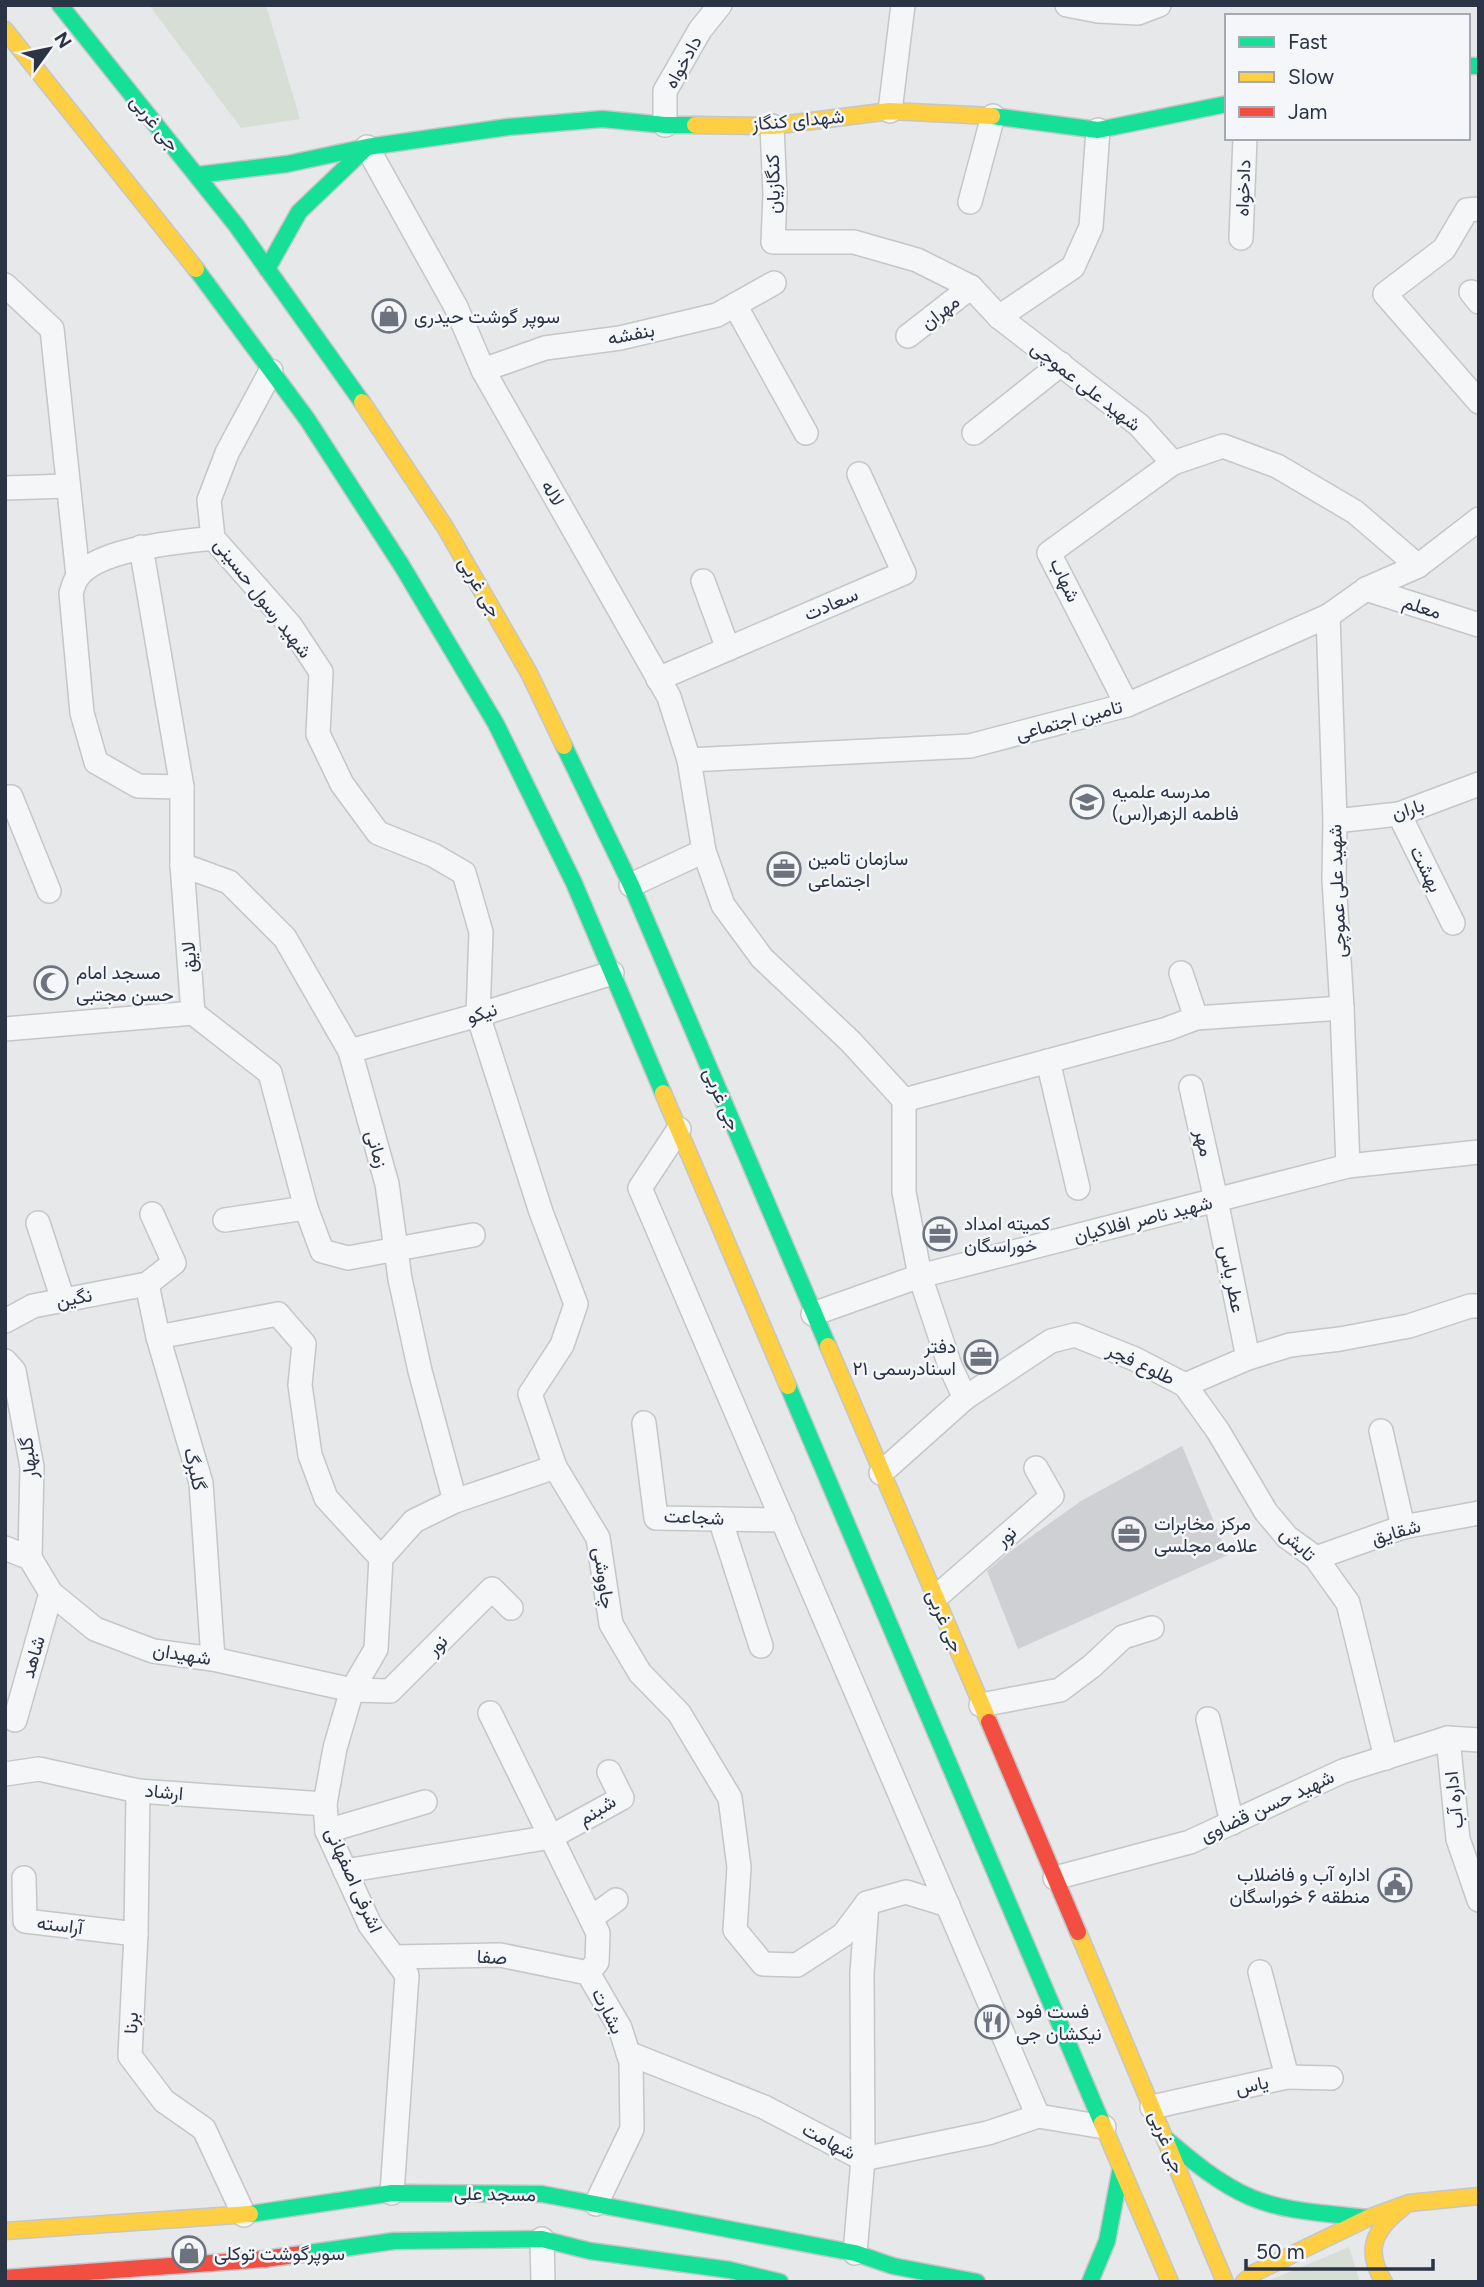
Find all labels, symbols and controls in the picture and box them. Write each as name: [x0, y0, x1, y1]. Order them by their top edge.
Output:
north arrow: [14, 14, 84, 84]
legend: [1225, 14, 1470, 140]
text: N: [49, 28, 76, 52]
text: Fast: [1288, 29, 1328, 54]
street label: دادخواه: [659, 31, 707, 93]
text: Slow: [1288, 64, 1334, 89]
street label: جی غربی: [125, 90, 185, 156]
text: Jam: [1288, 99, 1327, 124]
street label: شهدای کنگاز: [750, 104, 845, 136]
street label: کنگازیان: [761, 154, 785, 214]
street label: دادخواه: [1231, 159, 1255, 217]
street label: مهران: [916, 290, 964, 334]
shop icon: سوپر گوشت حیدری: [370, 297, 408, 335]
place label: سوپر گوشت حیدری: [414, 305, 560, 330]
street label: بنفشه: [606, 318, 656, 350]
street label: شهید علی عموچی: [1025, 336, 1146, 438]
street label: لاله: [537, 476, 569, 510]
street label: شهید رسول حسینی: [209, 533, 317, 663]
street label: جی غربی: [453, 553, 507, 621]
street label: شهاب: [1045, 554, 1085, 606]
street label: سعادت: [800, 582, 862, 626]
street label: معلم: [1400, 590, 1444, 625]
street label: تامین اجتماعی: [1013, 695, 1125, 745]
place label: مدرسه علمیه فاطمه الزهرا(س): [1112, 780, 1239, 825]
school or university icon: مدرسه علمیه فاطمه الزهرا(س): [1068, 783, 1106, 821]
street label: باران: [1389, 793, 1427, 825]
street label: شهید علی عموچی: [1323, 824, 1353, 958]
street label: بهشت: [1405, 842, 1447, 896]
place label: سازمان تامین اجتماعی: [808, 847, 908, 892]
office icon: سازمان تامین اجتماعی: [765, 850, 803, 888]
street label: لایق: [176, 941, 202, 973]
place label: مسجد امام حسن مجتبی: [76, 961, 174, 1006]
mosque icon: مسجد امام حسن مجتبی: [32, 964, 70, 1002]
street label: نیکو: [464, 998, 500, 1028]
street label: جی غربی: [698, 1064, 746, 1134]
street label: مهر: [1190, 1126, 1218, 1159]
street label: زمانی: [361, 1128, 393, 1170]
street label: شهید ناصر افلاکیان: [1071, 1191, 1215, 1247]
place label: کمیته امداد خوراسگان: [964, 1212, 1050, 1257]
office icon: کمیته امداد خوراسگان: [921, 1215, 959, 1253]
street label: عطر یاس: [1214, 1243, 1250, 1315]
street label: نگین: [54, 1283, 94, 1313]
place label: دفتر اسنادرسمی ۲۱: [853, 1335, 956, 1380]
office icon: دفتر اسنادرسمی ۲۱: [962, 1338, 1000, 1376]
street label: طلوع فجر: [1102, 1338, 1179, 1391]
street label: گلبهار: [14, 1436, 42, 1481]
street label: گلبرگ: [179, 1445, 211, 1493]
street label: شجاعت: [663, 1504, 725, 1530]
place label: مرکز مخابرات علامه مجلسی: [1154, 1512, 1258, 1557]
street label: شقایق: [1369, 1514, 1423, 1550]
office icon: مرکز مخابرات علامه مجلسی: [1110, 1515, 1148, 1553]
street label: نور: [990, 1521, 1021, 1552]
street label: تابش: [1275, 1522, 1321, 1566]
street label: چاووشی: [586, 1546, 620, 1611]
street label: جی غربی: [921, 1586, 969, 1656]
street label: نور: [421, 1630, 452, 1661]
street label: شاهد: [16, 1633, 50, 1681]
street label: شهیدان: [151, 1638, 213, 1670]
street label: شهید حسن قضاوی: [1196, 1765, 1338, 1847]
street label: اداره آب: [1440, 1770, 1468, 1830]
street label: ارشاد: [144, 1779, 184, 1805]
street label: شبنم: [574, 1790, 621, 1831]
street label: اشرفی اصفهانی: [320, 1824, 388, 1936]
place label: اداره آب و فاضلاب منطقه ۶ خوراسگان: [1229, 1863, 1370, 1908]
public building icon: اداره آب و فاضلاب منطقه ۶ خوراسگان: [1376, 1866, 1414, 1904]
street label: آراسته: [36, 1911, 86, 1939]
street label: صفا: [476, 1945, 508, 1969]
street label: بشارت: [587, 1984, 629, 2038]
place label: فست فود نیکشان جی: [1016, 2000, 1102, 2045]
restaurant icon: فست فود نیکشان جی: [973, 2003, 1011, 2041]
street label: برنا: [119, 2011, 143, 2035]
street label: یاس: [1233, 2070, 1271, 2100]
street label: جی غربی: [1144, 2107, 1190, 2177]
street label: شهامت: [798, 2117, 860, 2165]
street label: مسجد علی: [454, 2182, 536, 2206]
scale bar: [1246, 2228, 1433, 2272]
shop icon: سوپرگوشت توکلی: [170, 2234, 208, 2272]
text: 50 m: [1256, 2239, 1305, 2264]
place label: سوپرگوشت توکلی: [214, 2242, 345, 2267]

